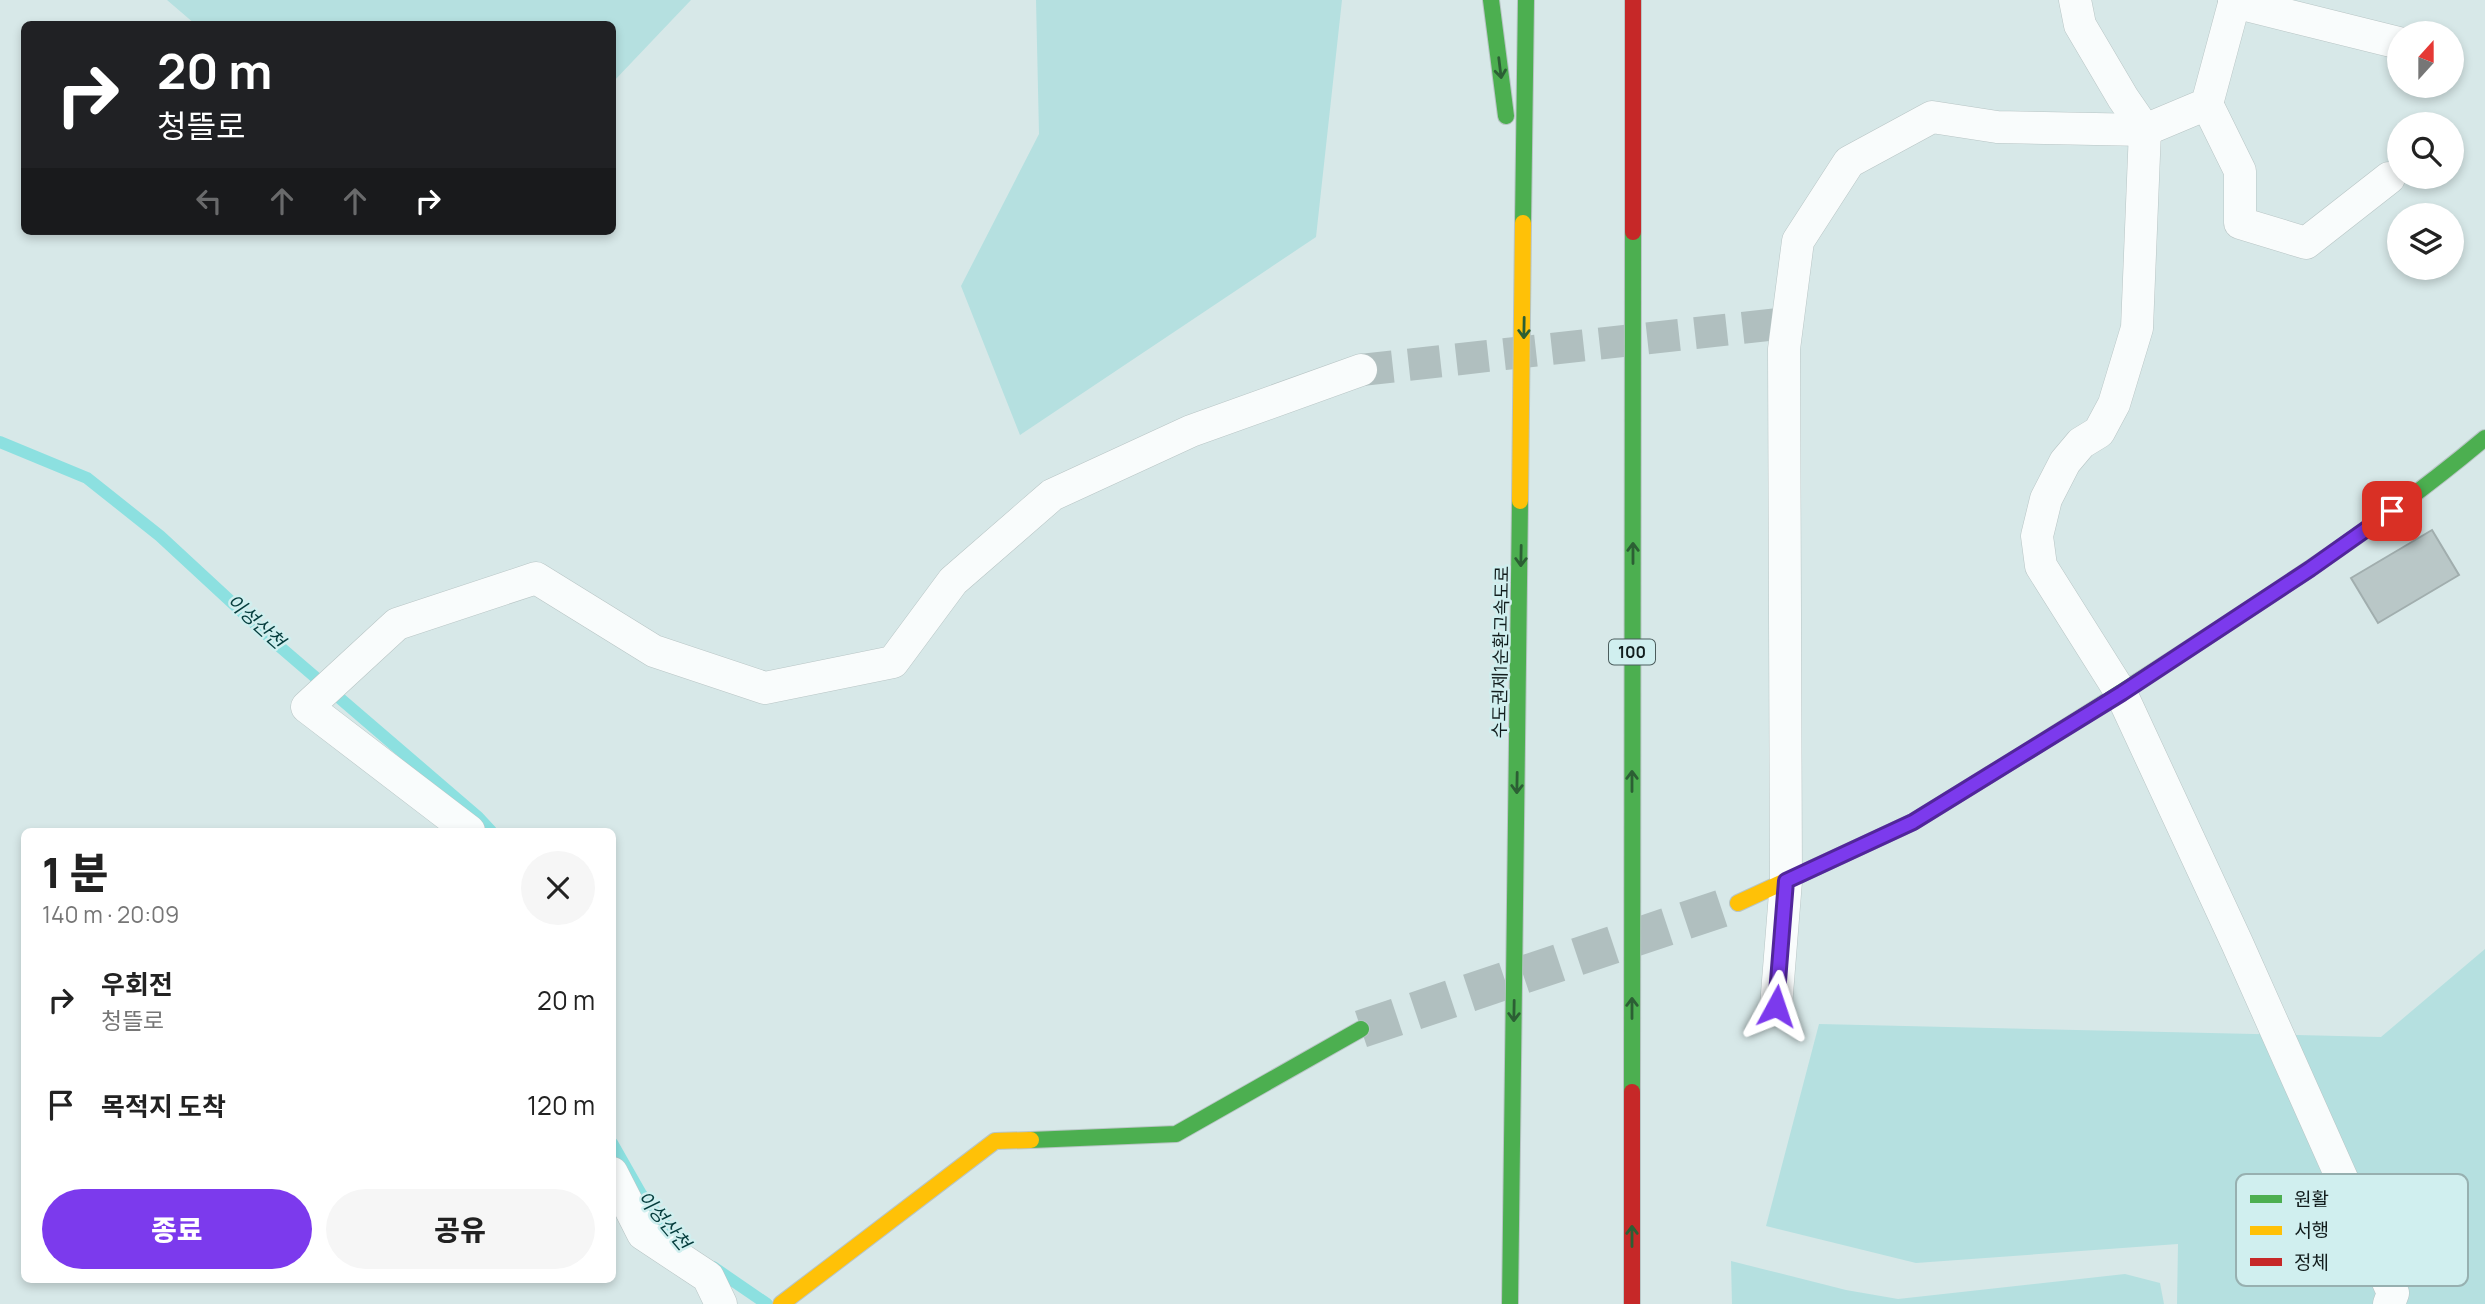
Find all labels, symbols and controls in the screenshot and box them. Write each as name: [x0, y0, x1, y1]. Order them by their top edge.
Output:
north arrow: [2387, 21, 2464, 98]
map controls: [2387, 21, 2464, 280]
text: 20 m: [157, 37, 272, 104]
icon: right: [42, 49, 133, 140]
one-way arrow: [1493, 56, 1506, 79]
text: 청뜰로: [157, 104, 245, 148]
button: search: [2387, 112, 2464, 189]
icon: left: [190, 182, 228, 220]
icon: ahead: [263, 182, 301, 220]
icon: ahead: [336, 182, 374, 220]
icon: right: [409, 182, 447, 220]
button: layers: [2387, 203, 2464, 280]
one-way arrow: [1517, 316, 1531, 339]
pin: [2362, 481, 2422, 541]
icon: arrive: [2373, 492, 2411, 530]
one-way arrow: [1626, 542, 1640, 565]
one-way arrow: [1514, 544, 1527, 567]
street label: 수도권제1순환고속도로: [1486, 565, 1514, 739]
water label: 이성산천: [221, 588, 292, 655]
road number: 100: [1609, 639, 1655, 664]
one-way arrow: [1625, 770, 1639, 793]
one-way arrow: [1511, 771, 1524, 794]
text: 1 분: [42, 843, 108, 901]
button: close: [521, 851, 595, 925]
text: 140 m · 20:09: [42, 898, 179, 930]
text: 우회전: [101, 966, 173, 1002]
position arrow: [1739, 969, 1813, 1043]
icon: right: [42, 981, 80, 1019]
text: 20 m: [537, 982, 595, 1018]
one-way arrow: [1625, 997, 1639, 1020]
one-way arrow: [1507, 999, 1521, 1022]
text: 청뜰로: [101, 1004, 164, 1036]
icon: arrive: [42, 1086, 80, 1124]
text: 120 m: [527, 1087, 595, 1123]
text: 목적지 도착: [101, 1088, 226, 1124]
legend: [2236, 1174, 2468, 1286]
water label: 이성산천: [632, 1185, 697, 1256]
text: 원활: [2294, 1186, 2329, 1212]
button: 종료: [42, 1189, 312, 1269]
button: 공유: [326, 1189, 595, 1269]
text: 서행: [2294, 1217, 2329, 1243]
one-way arrow: [1625, 1225, 1639, 1248]
text: 정체: [2294, 1249, 2329, 1275]

